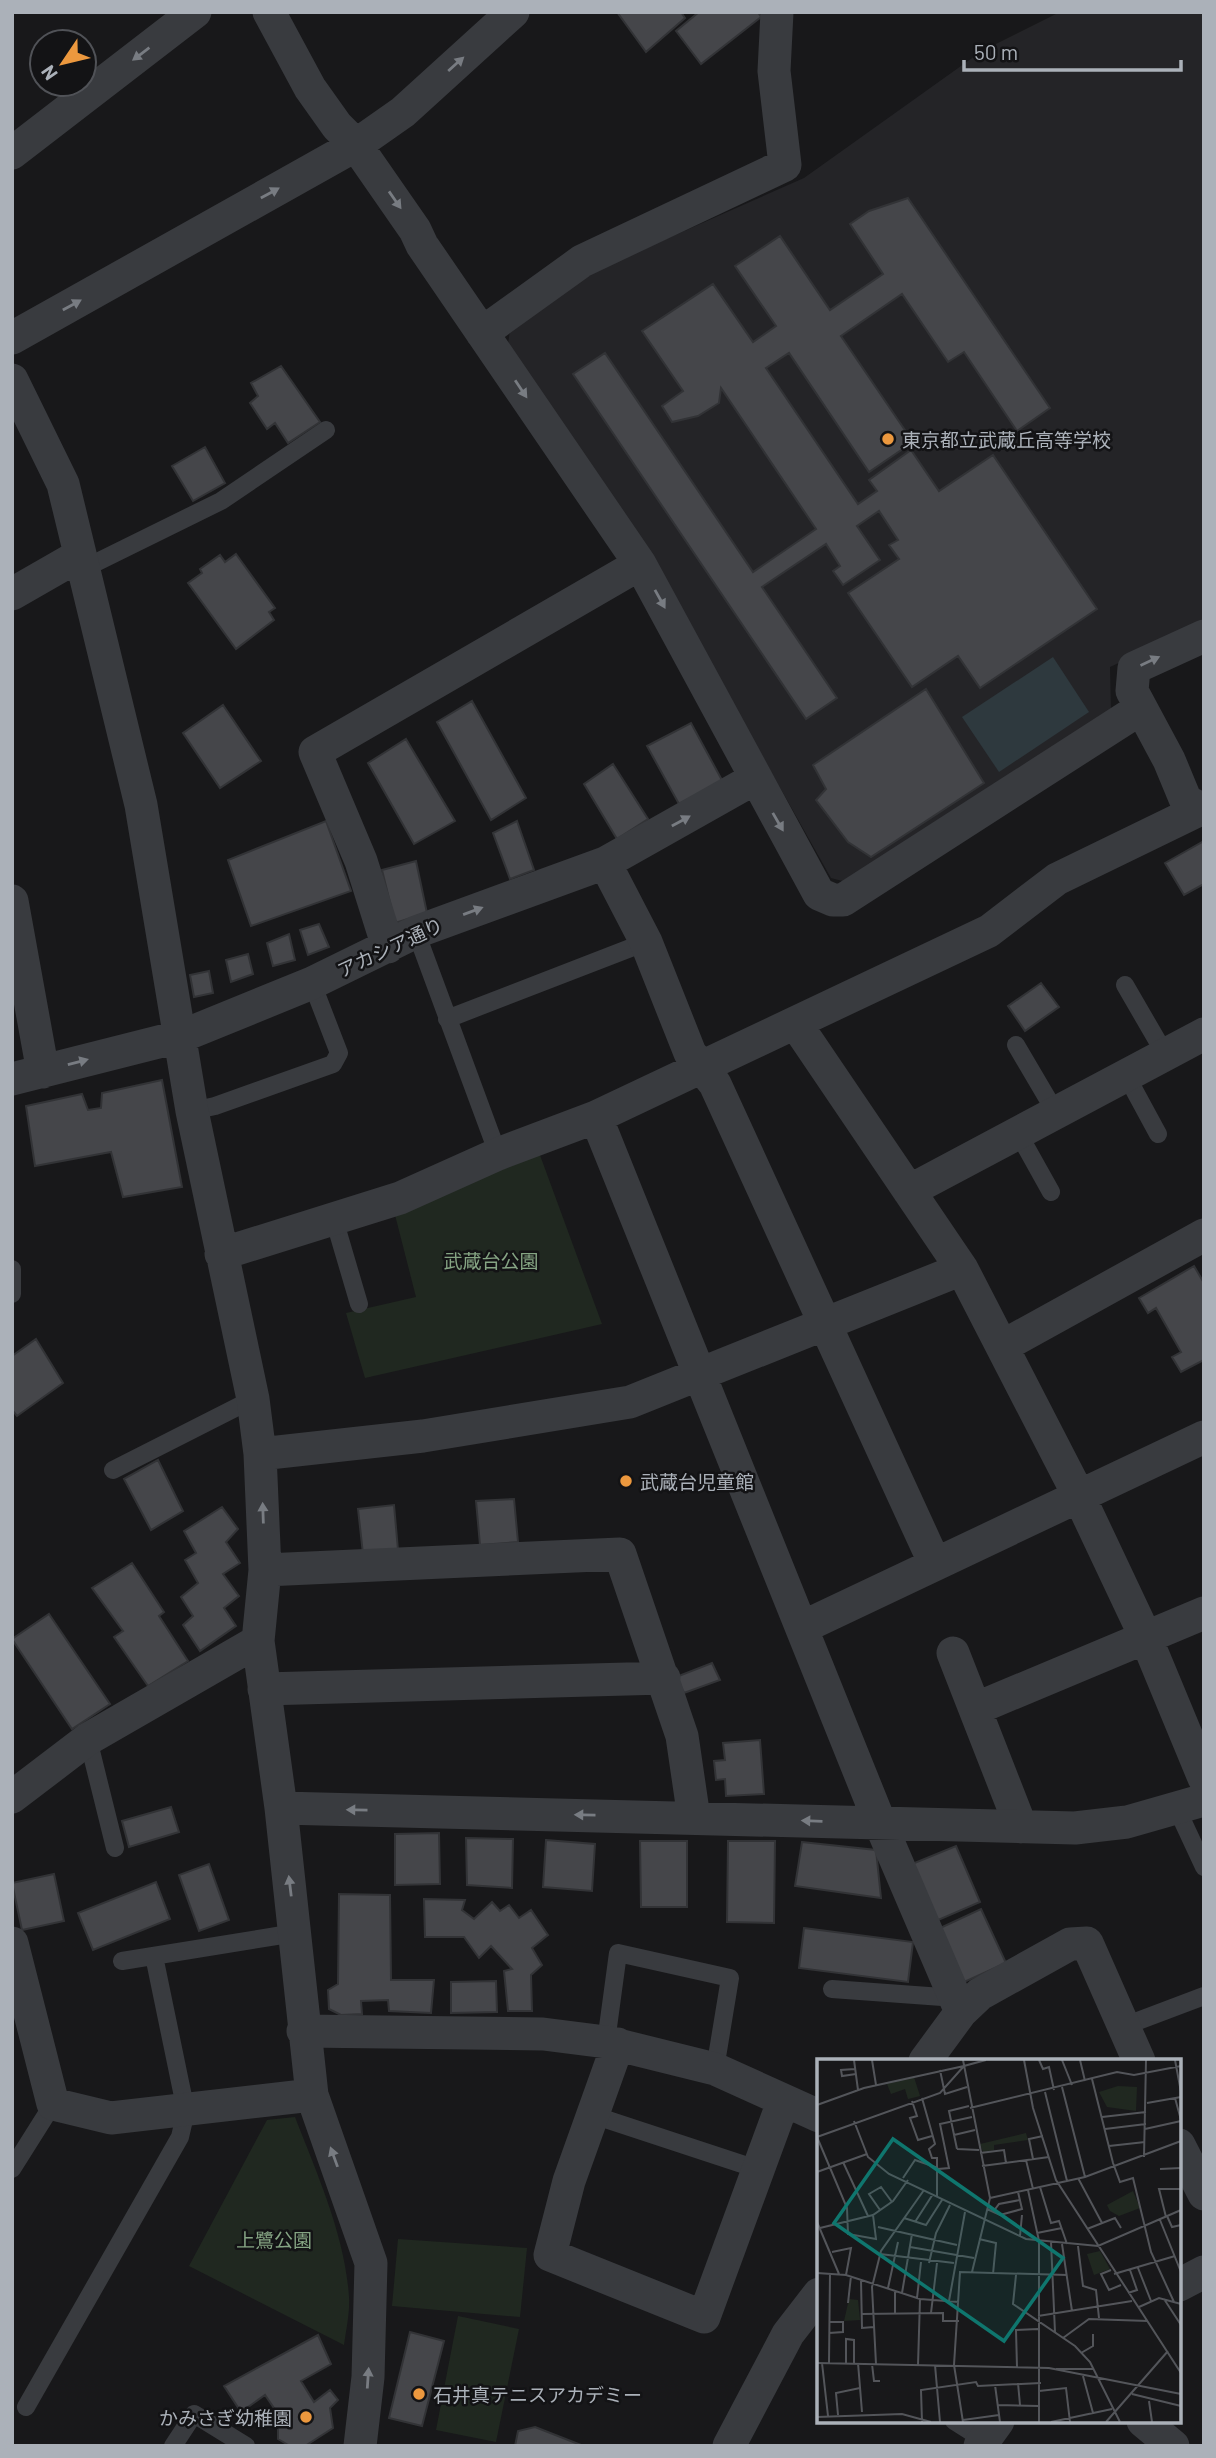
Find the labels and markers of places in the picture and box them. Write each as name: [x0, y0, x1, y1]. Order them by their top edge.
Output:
place label: 東京都立武蔵丘高等学校: [902, 428, 1111, 451]
marker: 東京都立武蔵丘高等学校: [880, 431, 896, 447]
place label: 武蔵台児童館: [640, 1470, 754, 1493]
marker: 武蔵台児童館: [618, 1473, 634, 1489]
place label: 石井真テニスアカデミー: [433, 2383, 642, 2406]
marker: 石井真テニスアカデミー: [411, 2386, 427, 2402]
place label: かみさぎ幼稚園: [159, 2406, 292, 2429]
marker: かみさぎ幼稚園: [298, 2409, 314, 2425]

